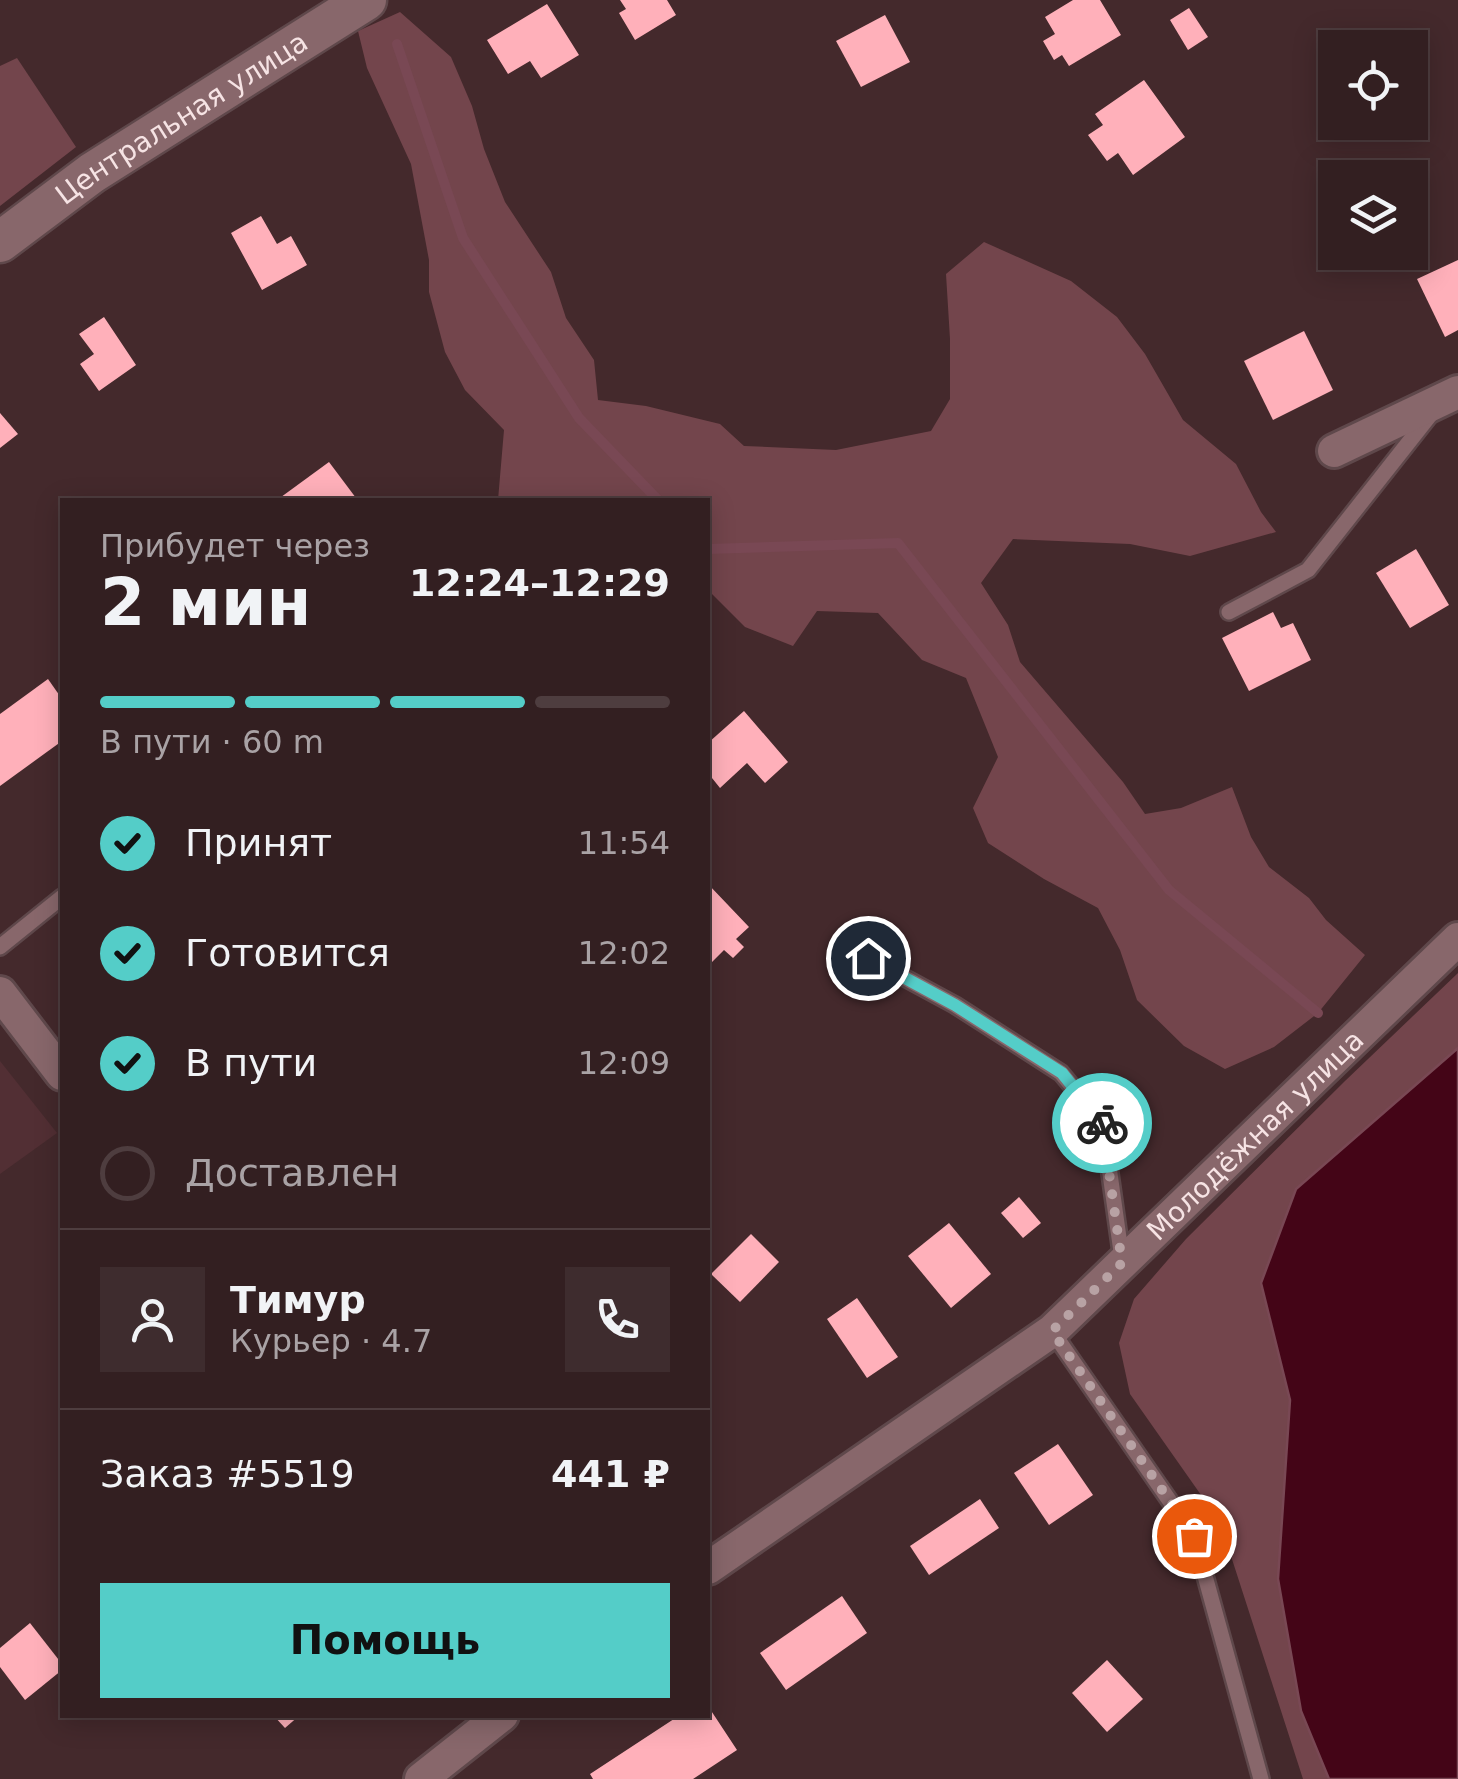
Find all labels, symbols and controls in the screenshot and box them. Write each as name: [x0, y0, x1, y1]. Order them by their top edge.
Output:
street label: Центральная улица: [49, 25, 314, 211]
map controls: [1318, 30, 1428, 270]
button: locate: [1318, 30, 1428, 140]
button: layers: [1318, 160, 1428, 270]
text: Прибудет через: [100, 527, 370, 565]
text: 12:24–12:29: [409, 561, 670, 605]
text: 2 мин: [100, 565, 311, 640]
text: В пути · 60 m: [100, 723, 324, 761]
icon: check: [100, 816, 155, 871]
text: Принят: [185, 821, 332, 865]
text: 11:54: [578, 824, 670, 862]
pin: [826, 916, 911, 1001]
icon: check: [100, 926, 155, 981]
text: Готовится: [185, 931, 390, 975]
icon: home: [841, 931, 896, 986]
text: 12:02: [578, 934, 670, 972]
street label: Молодёжная улица: [1140, 1023, 1370, 1247]
icon: check: [100, 1036, 155, 1091]
text: В пути: [185, 1041, 317, 1085]
text: 12:09: [578, 1044, 670, 1082]
courier: [1052, 1073, 1152, 1173]
icon: bike: [1075, 1096, 1130, 1151]
text: Доставлен: [185, 1151, 399, 1195]
button: person: [100, 1267, 205, 1372]
button: phone: [565, 1267, 670, 1372]
text: Тимур: [230, 1278, 366, 1322]
text: Курьер · 4.7: [230, 1322, 432, 1360]
text: Заказ #5519: [100, 1452, 355, 1496]
text: 441 ₽: [551, 1452, 670, 1496]
pin: [1152, 1494, 1237, 1579]
icon: bag: [1167, 1509, 1222, 1564]
button: Помощь: [100, 1583, 670, 1698]

